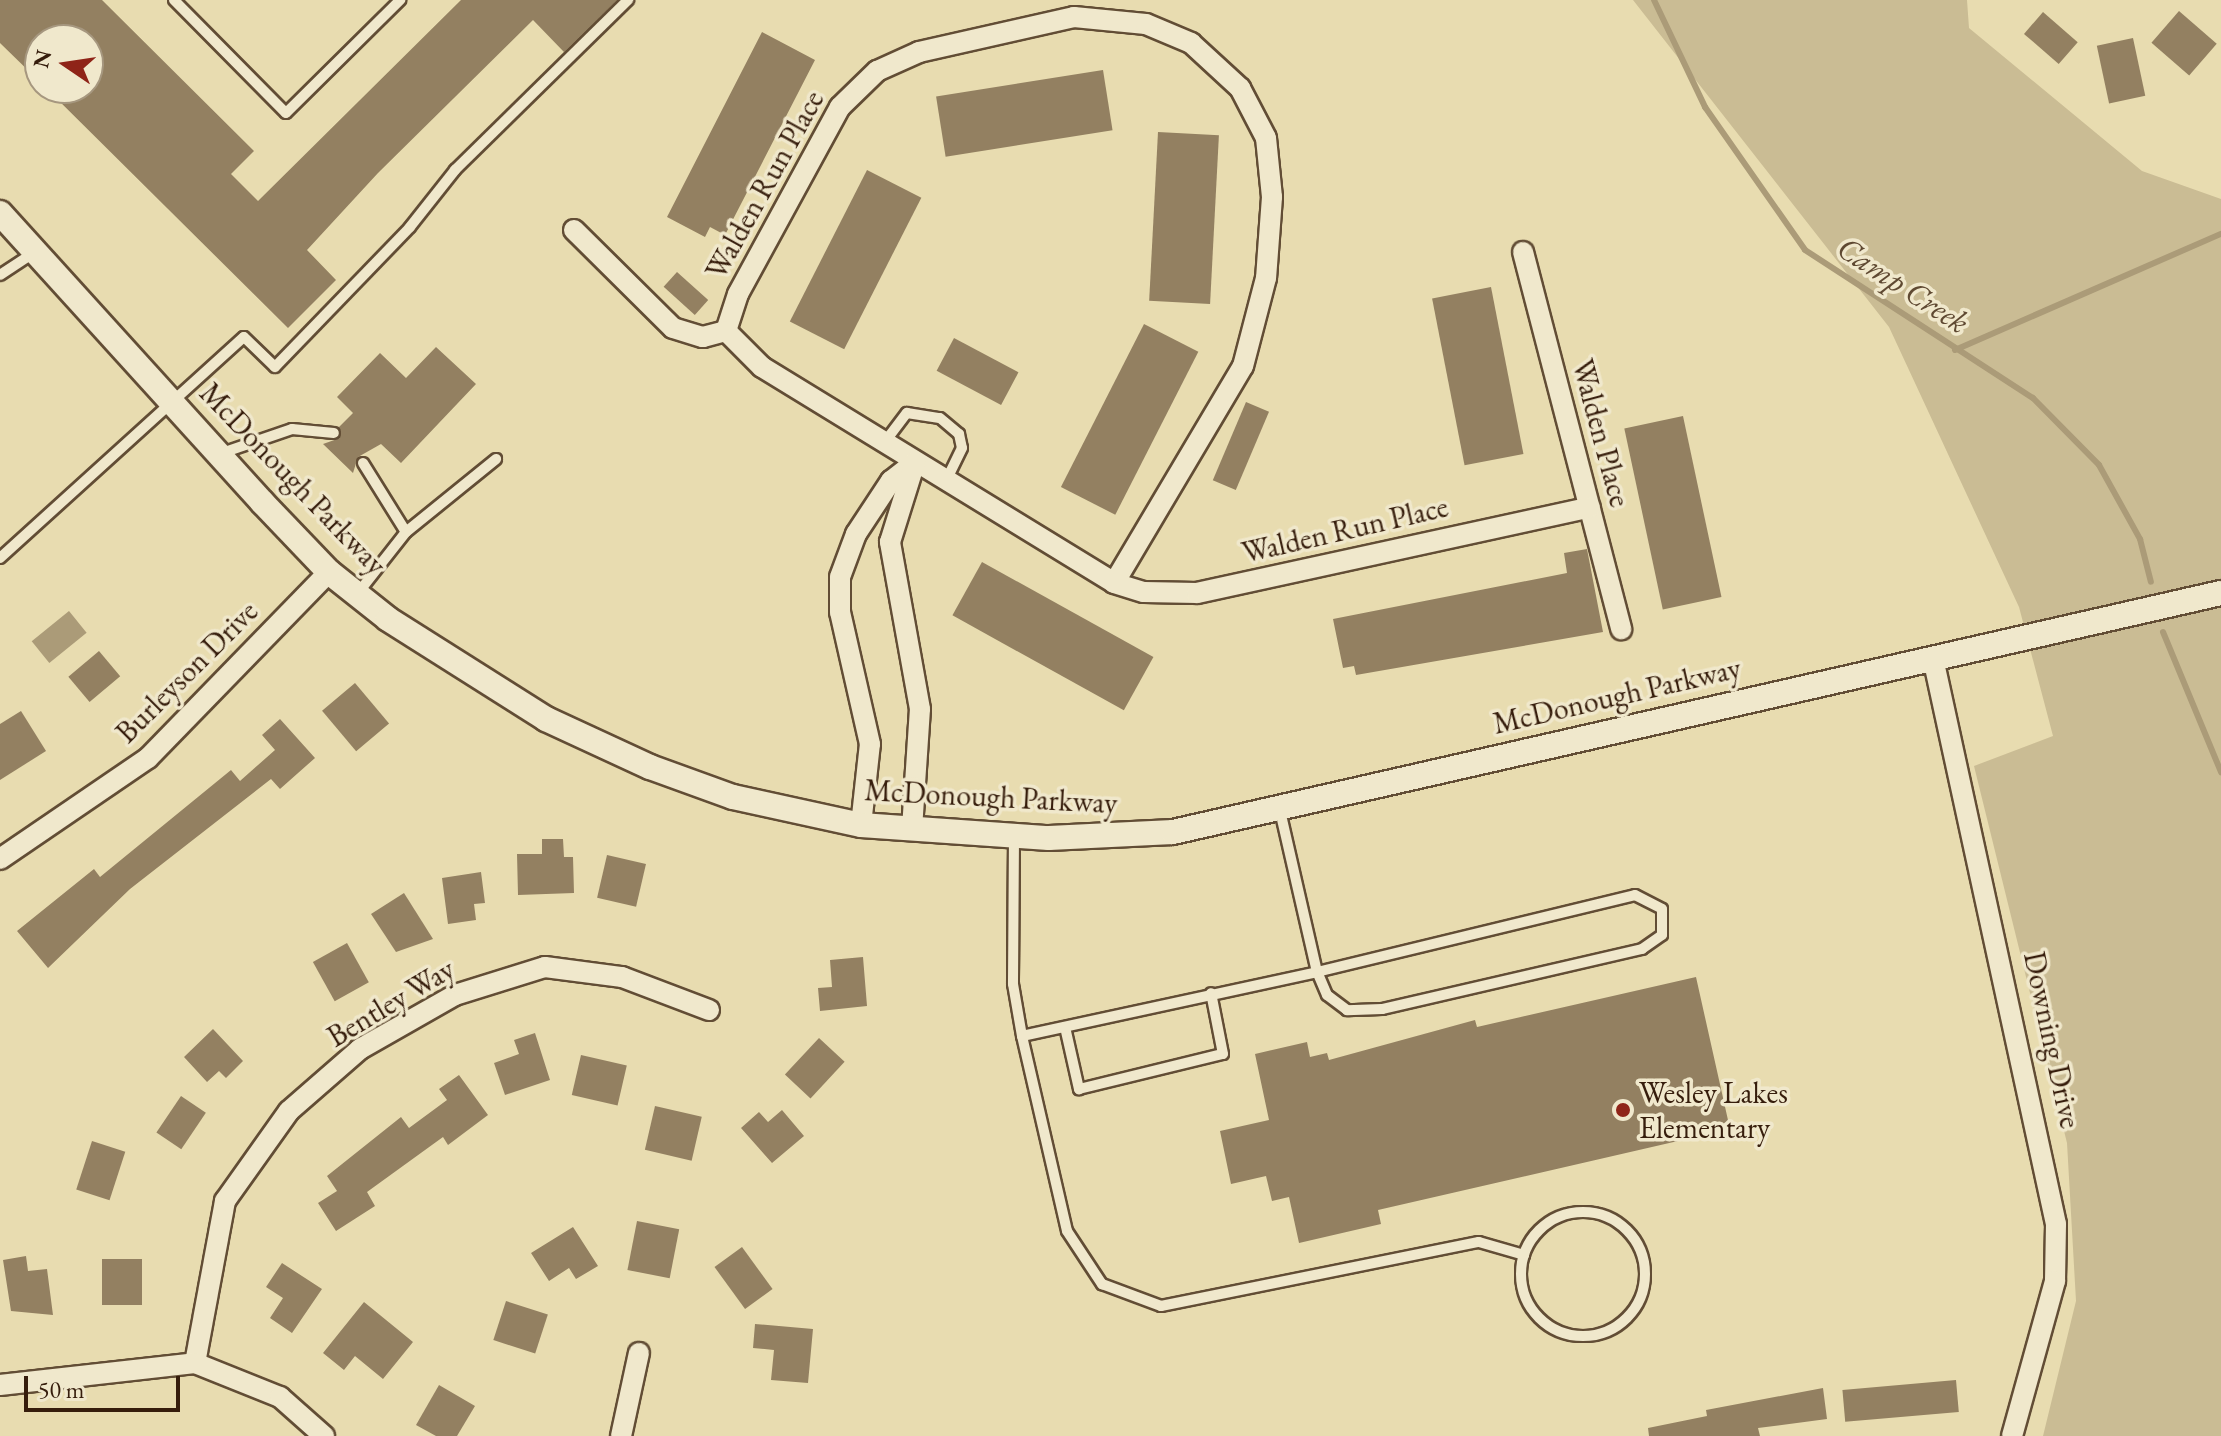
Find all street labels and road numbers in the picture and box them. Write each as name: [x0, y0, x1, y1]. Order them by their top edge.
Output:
street label: Walden Run Place: [698, 84, 832, 286]
street label: Walden Place: [1564, 355, 1638, 511]
street label: McDonough Parkway: [192, 375, 394, 583]
street label: Walden Run Place: [1238, 489, 1452, 571]
street label: Burleyson Drive: [109, 594, 265, 750]
street label: McDonough Parkway: [1490, 650, 1744, 742]
street label: McDonough Parkway: [864, 772, 1118, 822]
street label: Downing Drive: [2016, 948, 2088, 1132]
street label: Bentley Way: [321, 951, 461, 1055]

